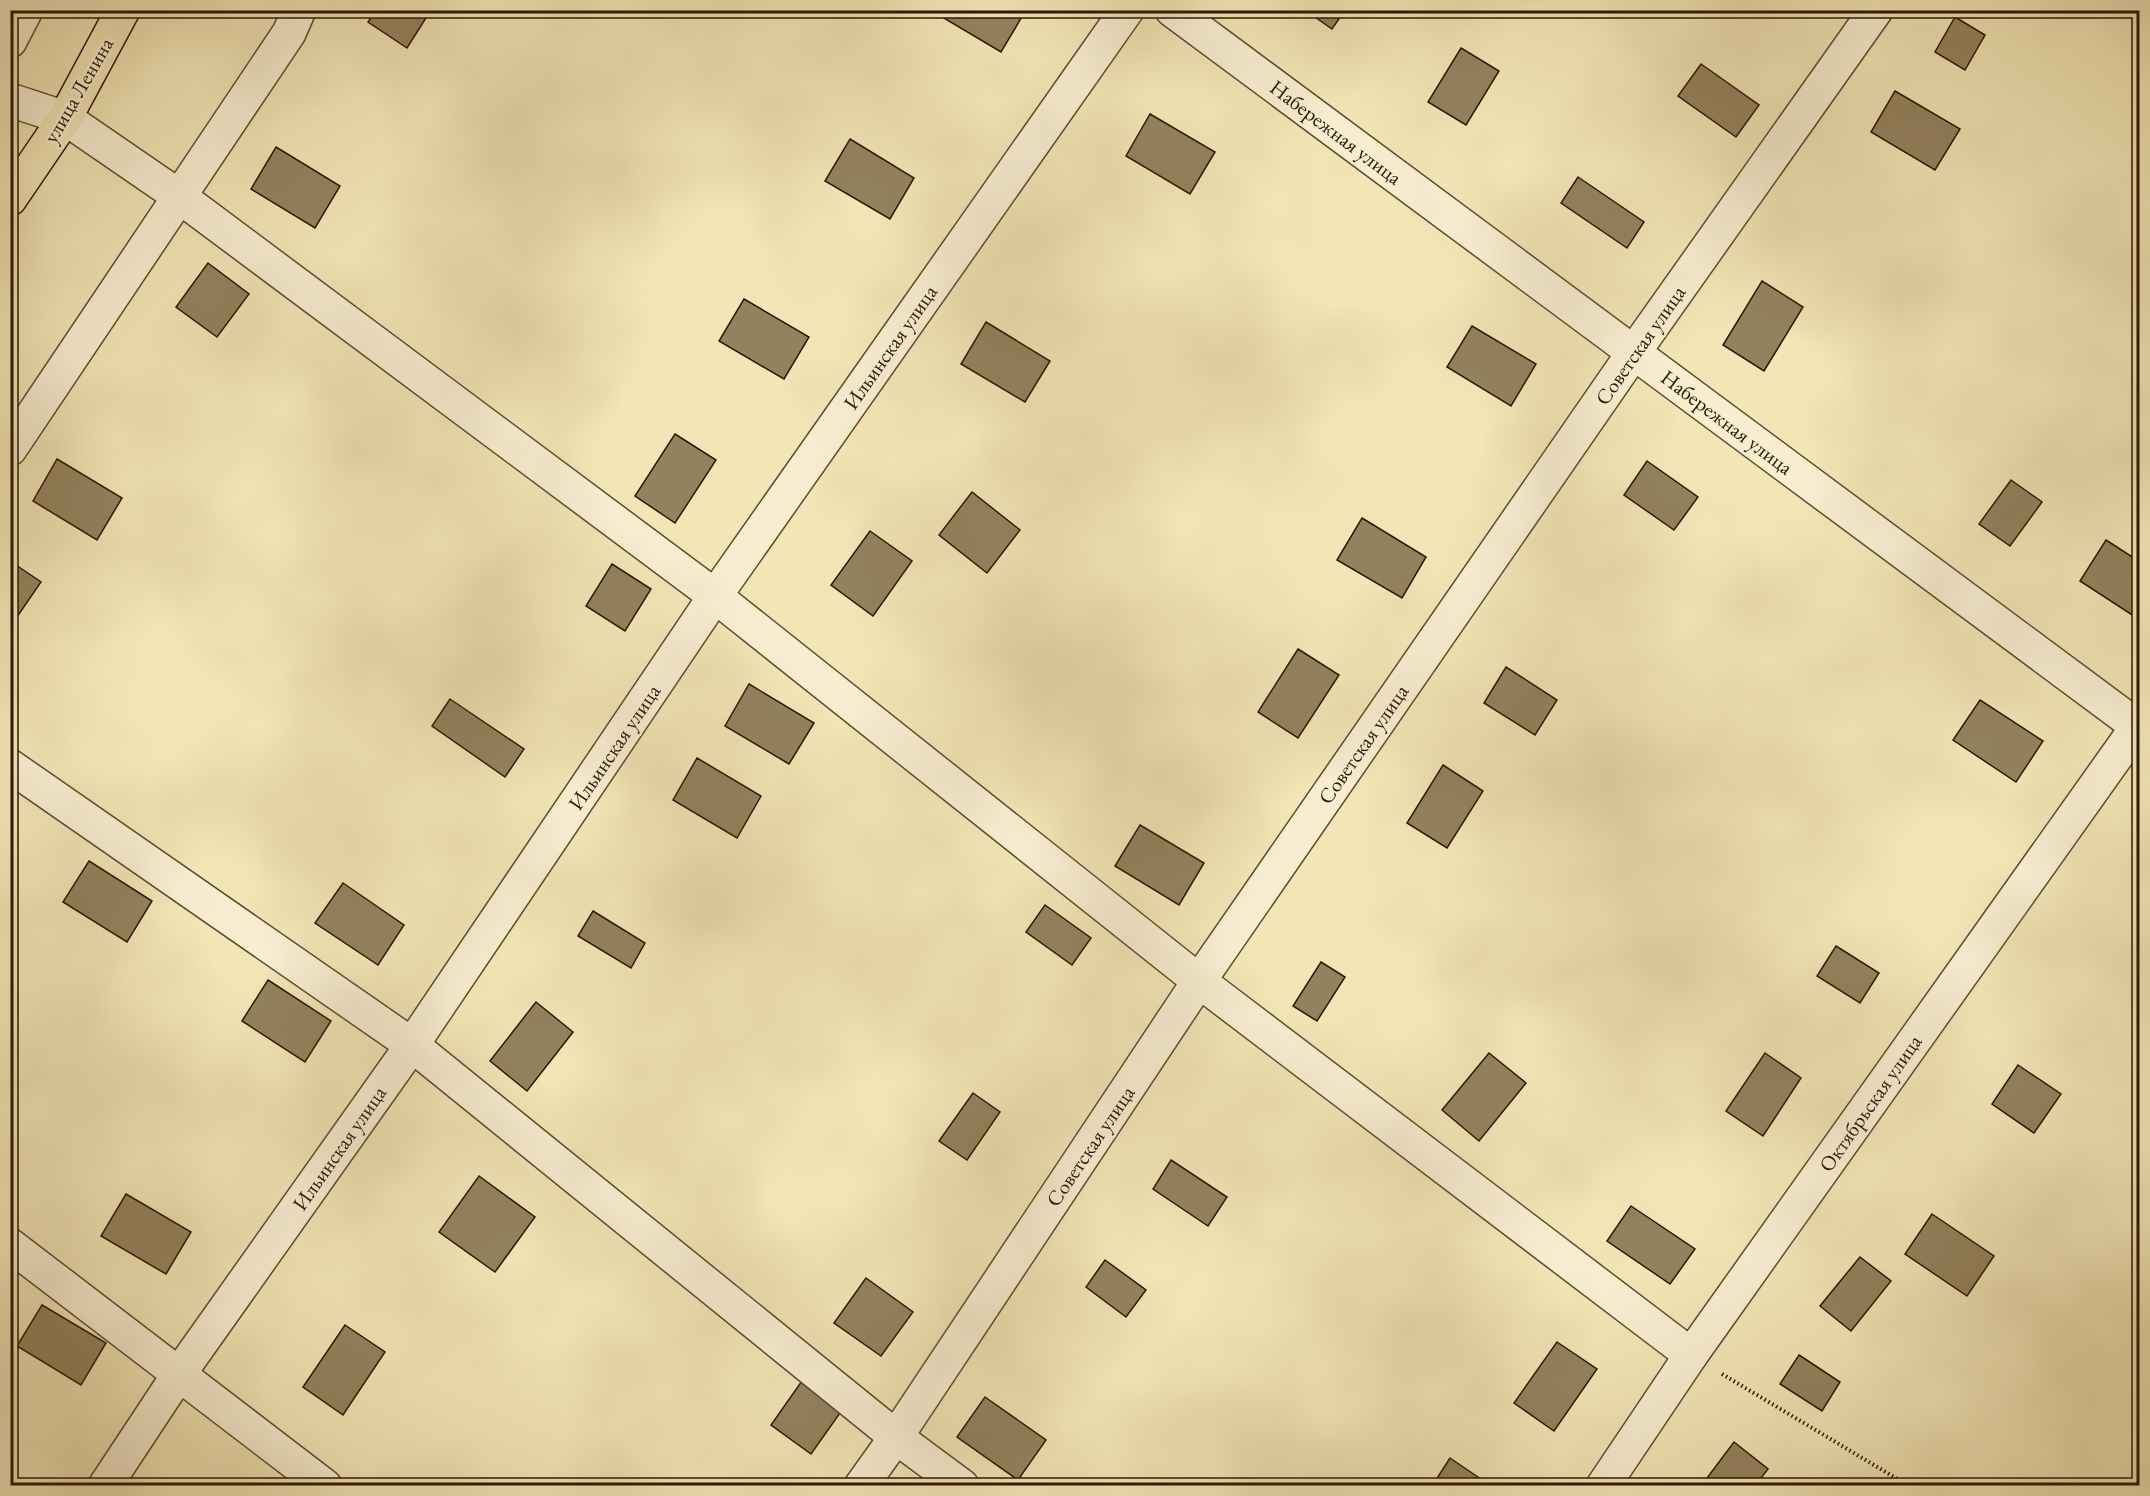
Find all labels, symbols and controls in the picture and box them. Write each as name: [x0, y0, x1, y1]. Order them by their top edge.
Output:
street label: улица Ленина: [37, 32, 119, 148]
street label: Набережная улица: [1265, 73, 1408, 191]
street label: Ильинская улица: [837, 279, 943, 415]
street label: Советская улица: [1589, 279, 1692, 410]
street label: Набережная улица: [1656, 363, 1799, 481]
street label: Ильинская улица: [562, 678, 666, 815]
street label: Советская улица: [1312, 678, 1415, 809]
street label: Октябрьская улица: [1813, 1028, 1928, 1177]
street label: Ильинская улица: [286, 1080, 392, 1216]
street label: Советская улица: [1040, 1080, 1141, 1212]

